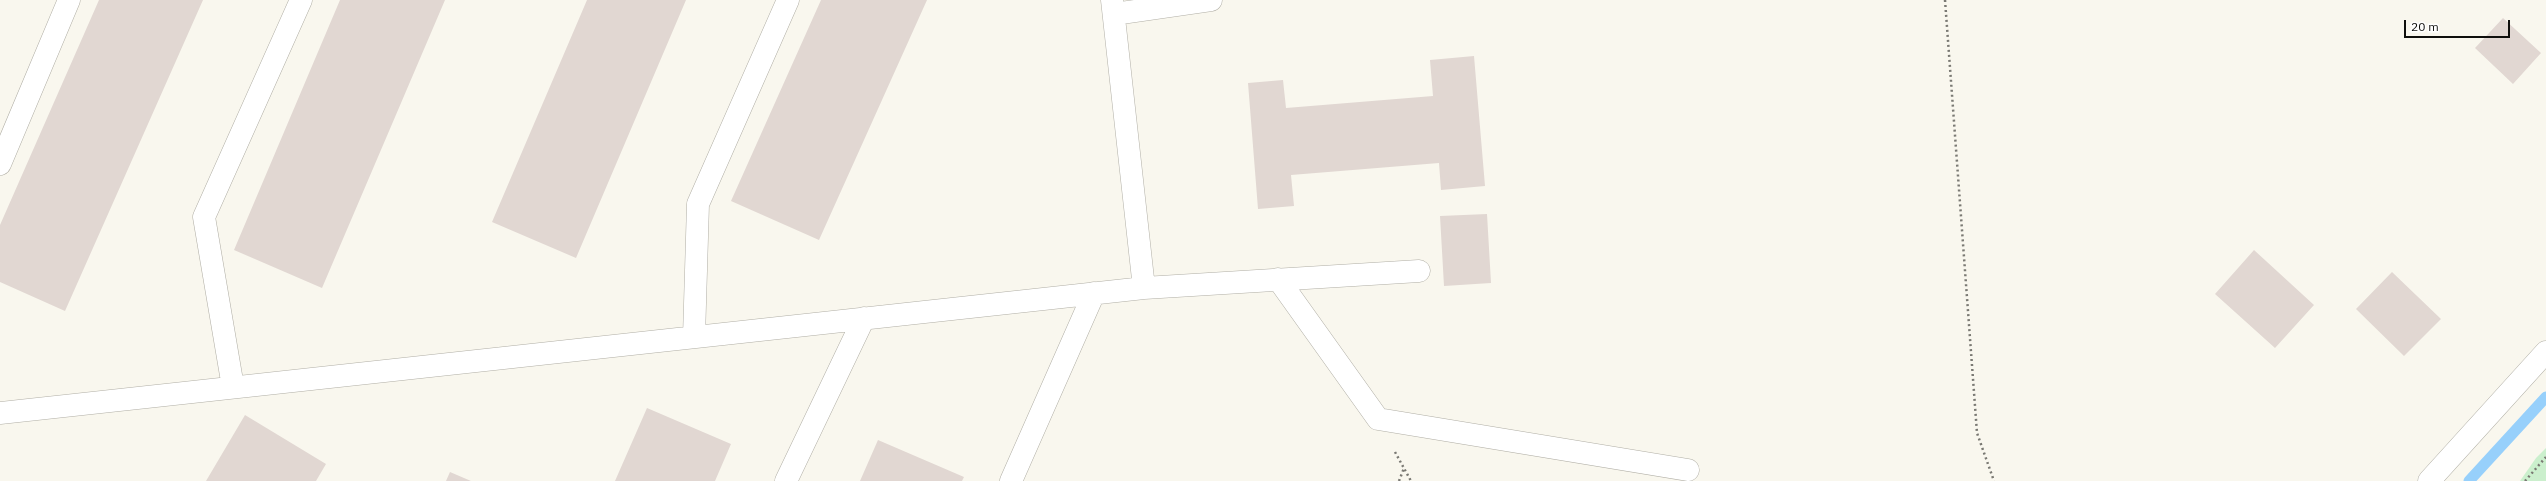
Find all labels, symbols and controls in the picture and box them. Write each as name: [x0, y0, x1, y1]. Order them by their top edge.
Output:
scale bar: [2406, 12, 2512, 38]
text: 20 m: [2411, 19, 2439, 34]

